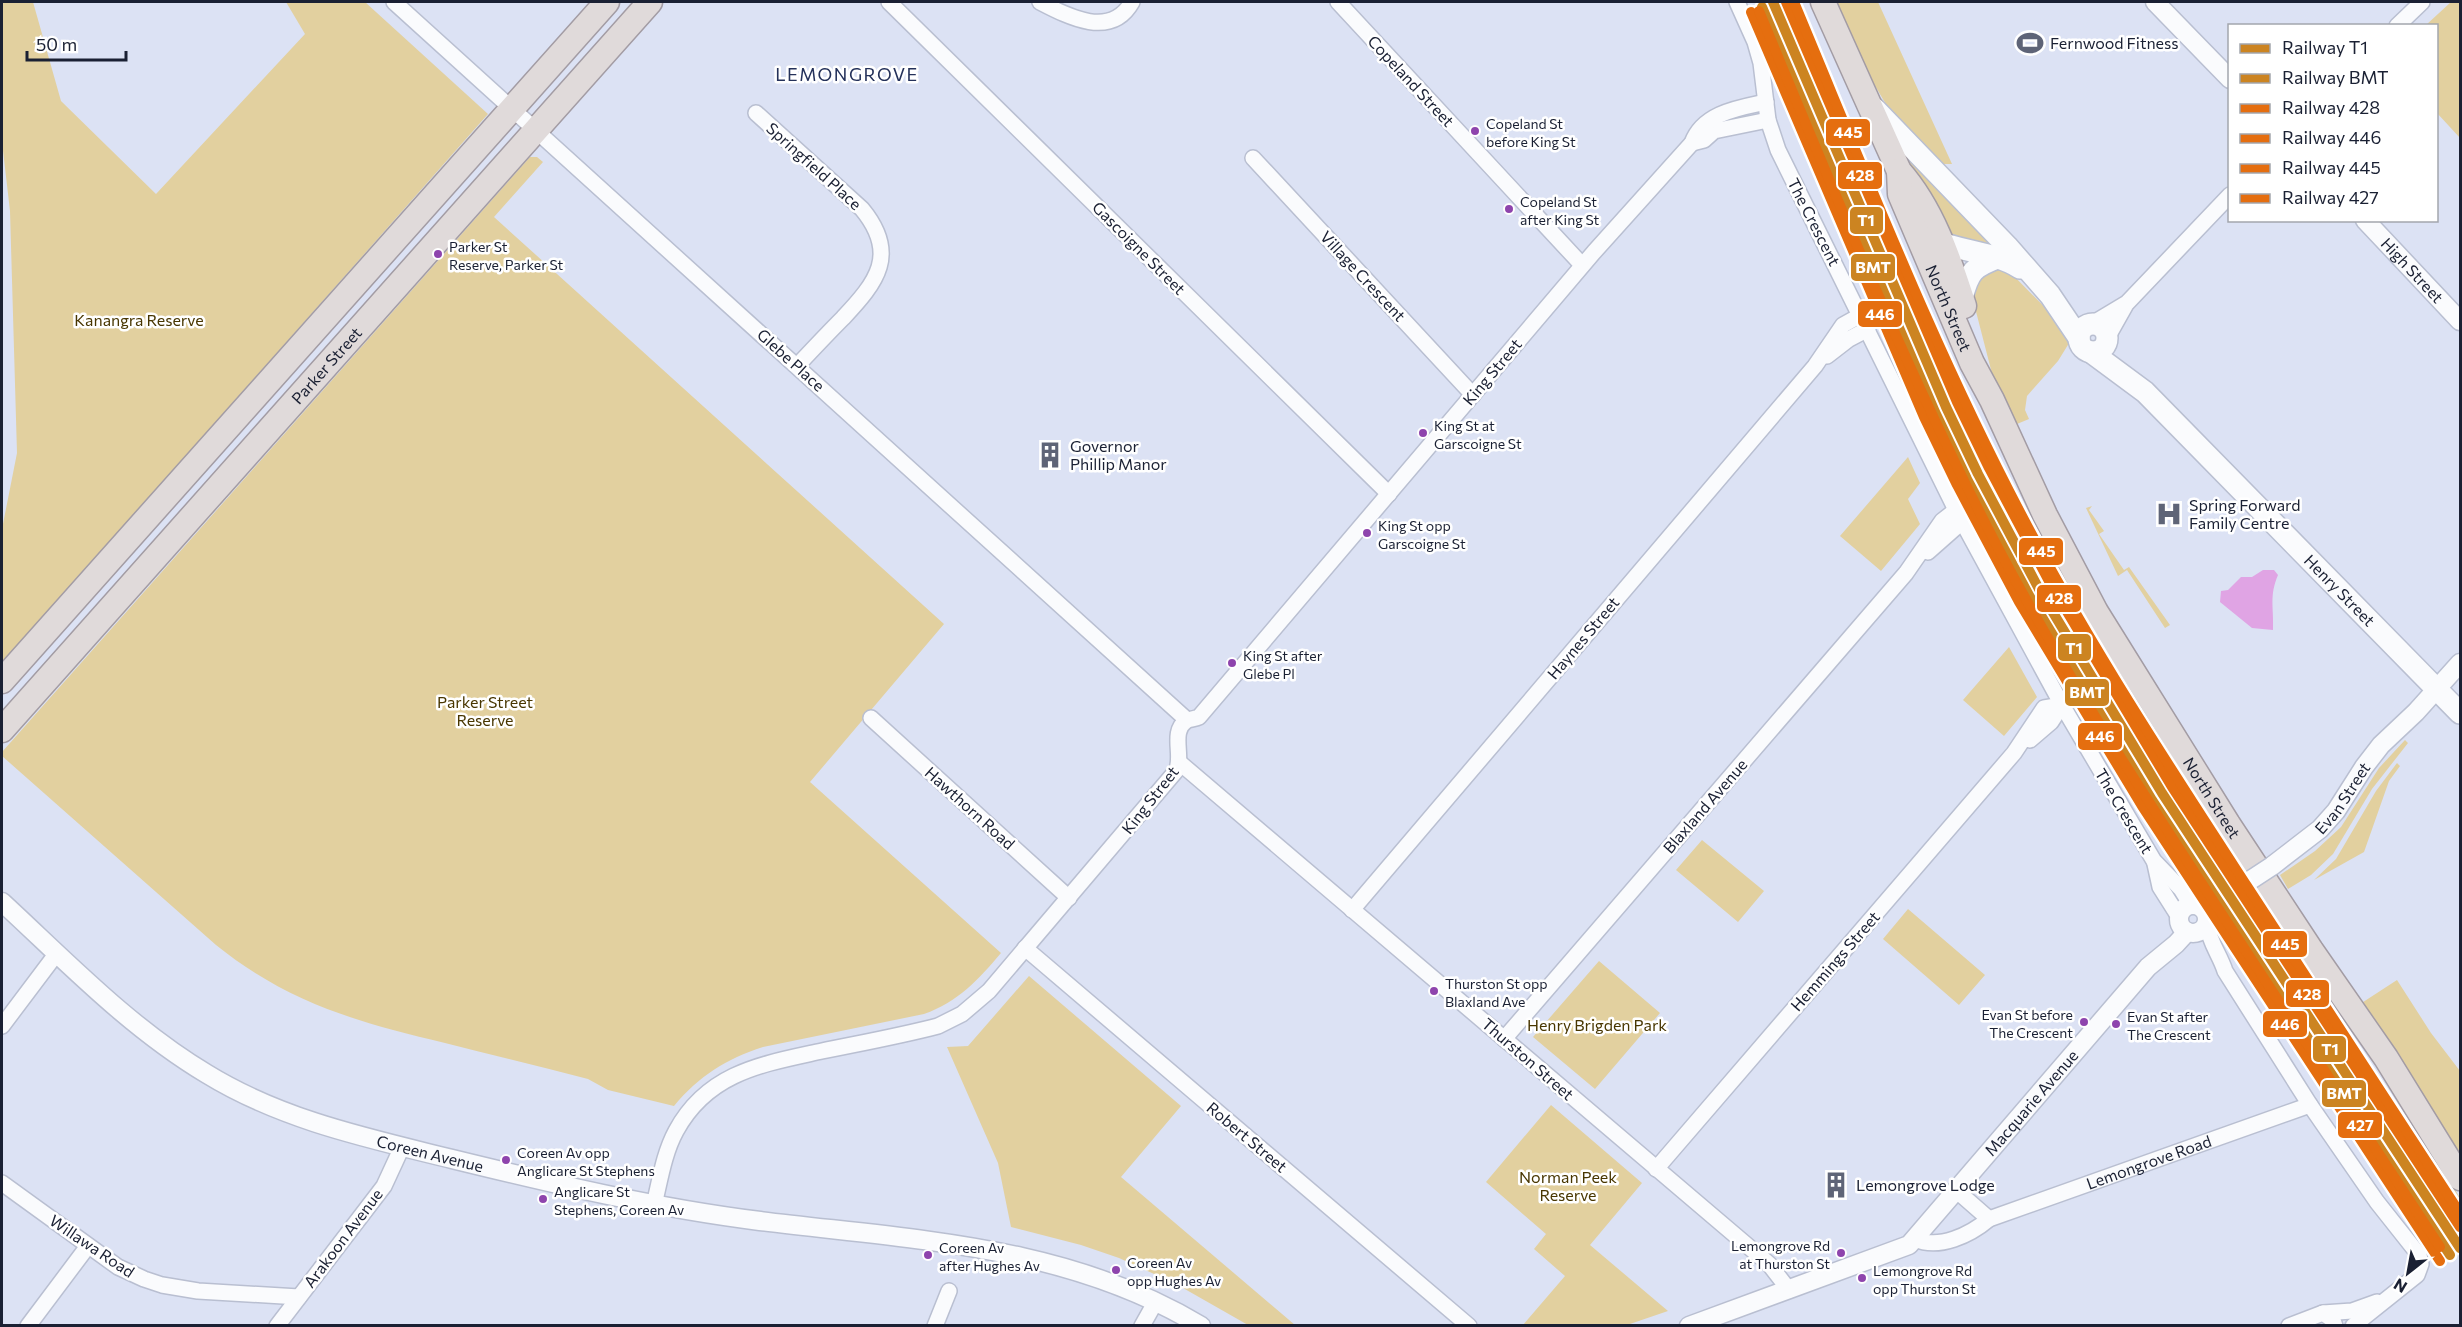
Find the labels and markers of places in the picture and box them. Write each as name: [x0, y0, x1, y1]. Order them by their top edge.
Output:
sports icon: Fernwood Fitness: [2015, 28, 2045, 58]
place label: Fernwood Fitness: [2050, 33, 2179, 52]
place label: Copeland St before King St: [1486, 115, 1576, 150]
marker: Copeland St before King St: [1469, 125, 1481, 137]
place label: Copeland St after King St: [1520, 193, 1600, 228]
marker: Copeland St after King St: [1503, 203, 1515, 215]
place label: Parker St Reserve, Parker St: [449, 238, 563, 273]
marker: Parker St Reserve, Parker St: [432, 248, 444, 260]
place label: King St at Garscoigne St: [1434, 417, 1522, 452]
marker: King St at Garscoigne St: [1417, 427, 1429, 439]
place label: Governor Phillip Manor: [1070, 436, 1167, 473]
building icon: Governor Phillip Manor: [1035, 440, 1065, 470]
place label: Spring Forward Family Centre: [2189, 495, 2300, 532]
hospital icon: Spring Forward Family Centre: [2154, 499, 2184, 529]
place label: King St opp Garscoigne St: [1378, 517, 1466, 552]
marker: King St opp Garscoigne St: [1361, 527, 1373, 539]
place label: King St after Glebe Pl: [1243, 647, 1323, 682]
marker: King St after Glebe Pl: [1226, 657, 1238, 669]
place label: Thurston St opp Blaxland Ave: [1445, 975, 1548, 1010]
marker: Thurston St opp Blaxland Ave: [1428, 985, 1440, 997]
place label: Evan St before The Crescent: [1981, 1006, 2073, 1041]
place label: Evan St after The Crescent: [2127, 1008, 2211, 1043]
marker: Evan St before The Crescent: [2078, 1016, 2090, 1028]
marker: Evan St after The Crescent: [2110, 1018, 2122, 1030]
place label: Coreen Av opp Anglicare St Stephens: [517, 1144, 655, 1179]
marker: Coreen Av opp Anglicare St Stephens: [500, 1154, 512, 1166]
building icon: Lemongrove Lodge: [1821, 1170, 1851, 1200]
place label: Lemongrove Lodge: [1856, 1175, 1995, 1194]
place label: Anglicare St Stephens, Coreen Av: [554, 1183, 684, 1218]
marker: Anglicare St Stephens, Coreen Av: [537, 1193, 549, 1205]
place label: Lemongrove Rd at Thurston St: [1731, 1237, 1830, 1272]
place label: Coreen Av after Hughes Av: [939, 1239, 1040, 1274]
marker: Lemongrove Rd at Thurston St: [1835, 1247, 1847, 1259]
marker: Coreen Av after Hughes Av: [922, 1249, 934, 1261]
place label: Coreen Av opp Hughes Av: [1127, 1254, 1221, 1289]
place label: Lemongrove Rd opp Thurston St: [1873, 1262, 1976, 1297]
marker: Coreen Av opp Hughes Av: [1110, 1264, 1122, 1276]
marker: Lemongrove Rd opp Thurston St: [1856, 1272, 1868, 1284]

